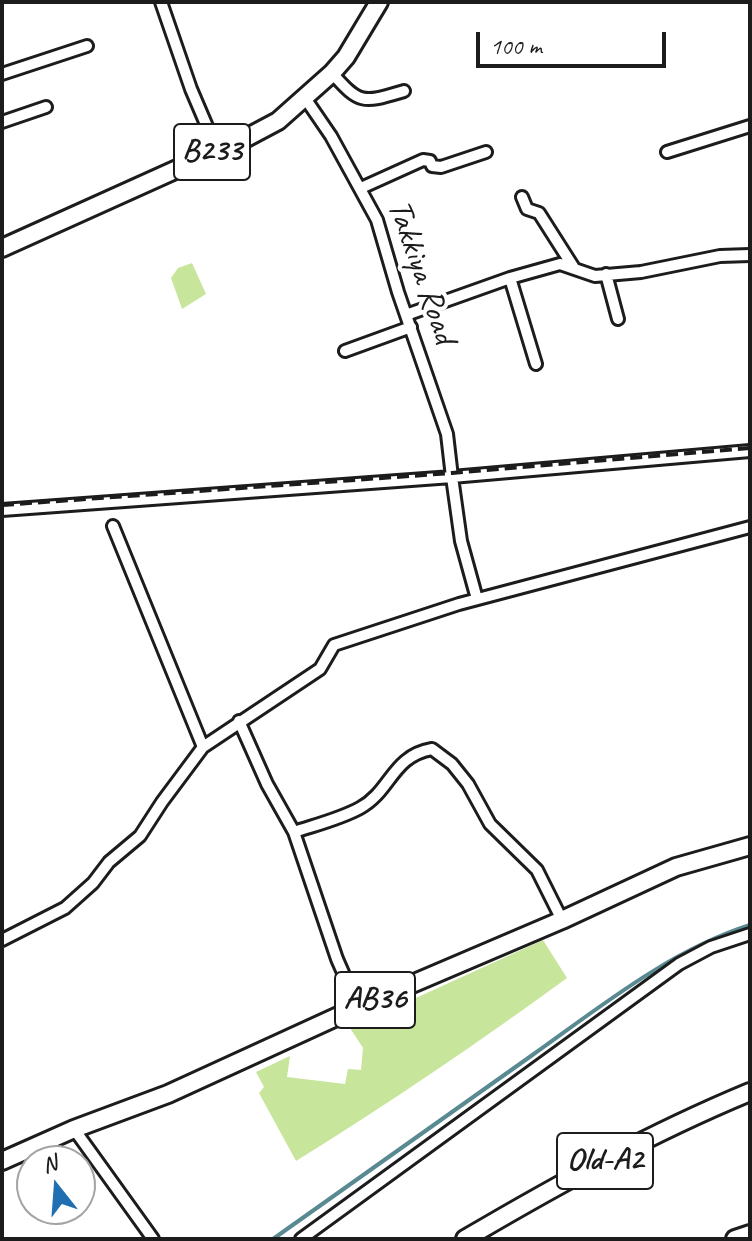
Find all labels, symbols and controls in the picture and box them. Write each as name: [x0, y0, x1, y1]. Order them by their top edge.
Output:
scale bar: [480, 16, 670, 66]
text: 100 m: [490, 31, 542, 61]
road number: B233: [174, 124, 250, 180]
street label: Takkiya Road: [377, 195, 465, 349]
road number: AB36: [335, 972, 415, 1028]
road number: Old-A2: [557, 1133, 653, 1189]
north arrow: [16, 1145, 96, 1225]
text: N: [39, 1149, 60, 1179]

